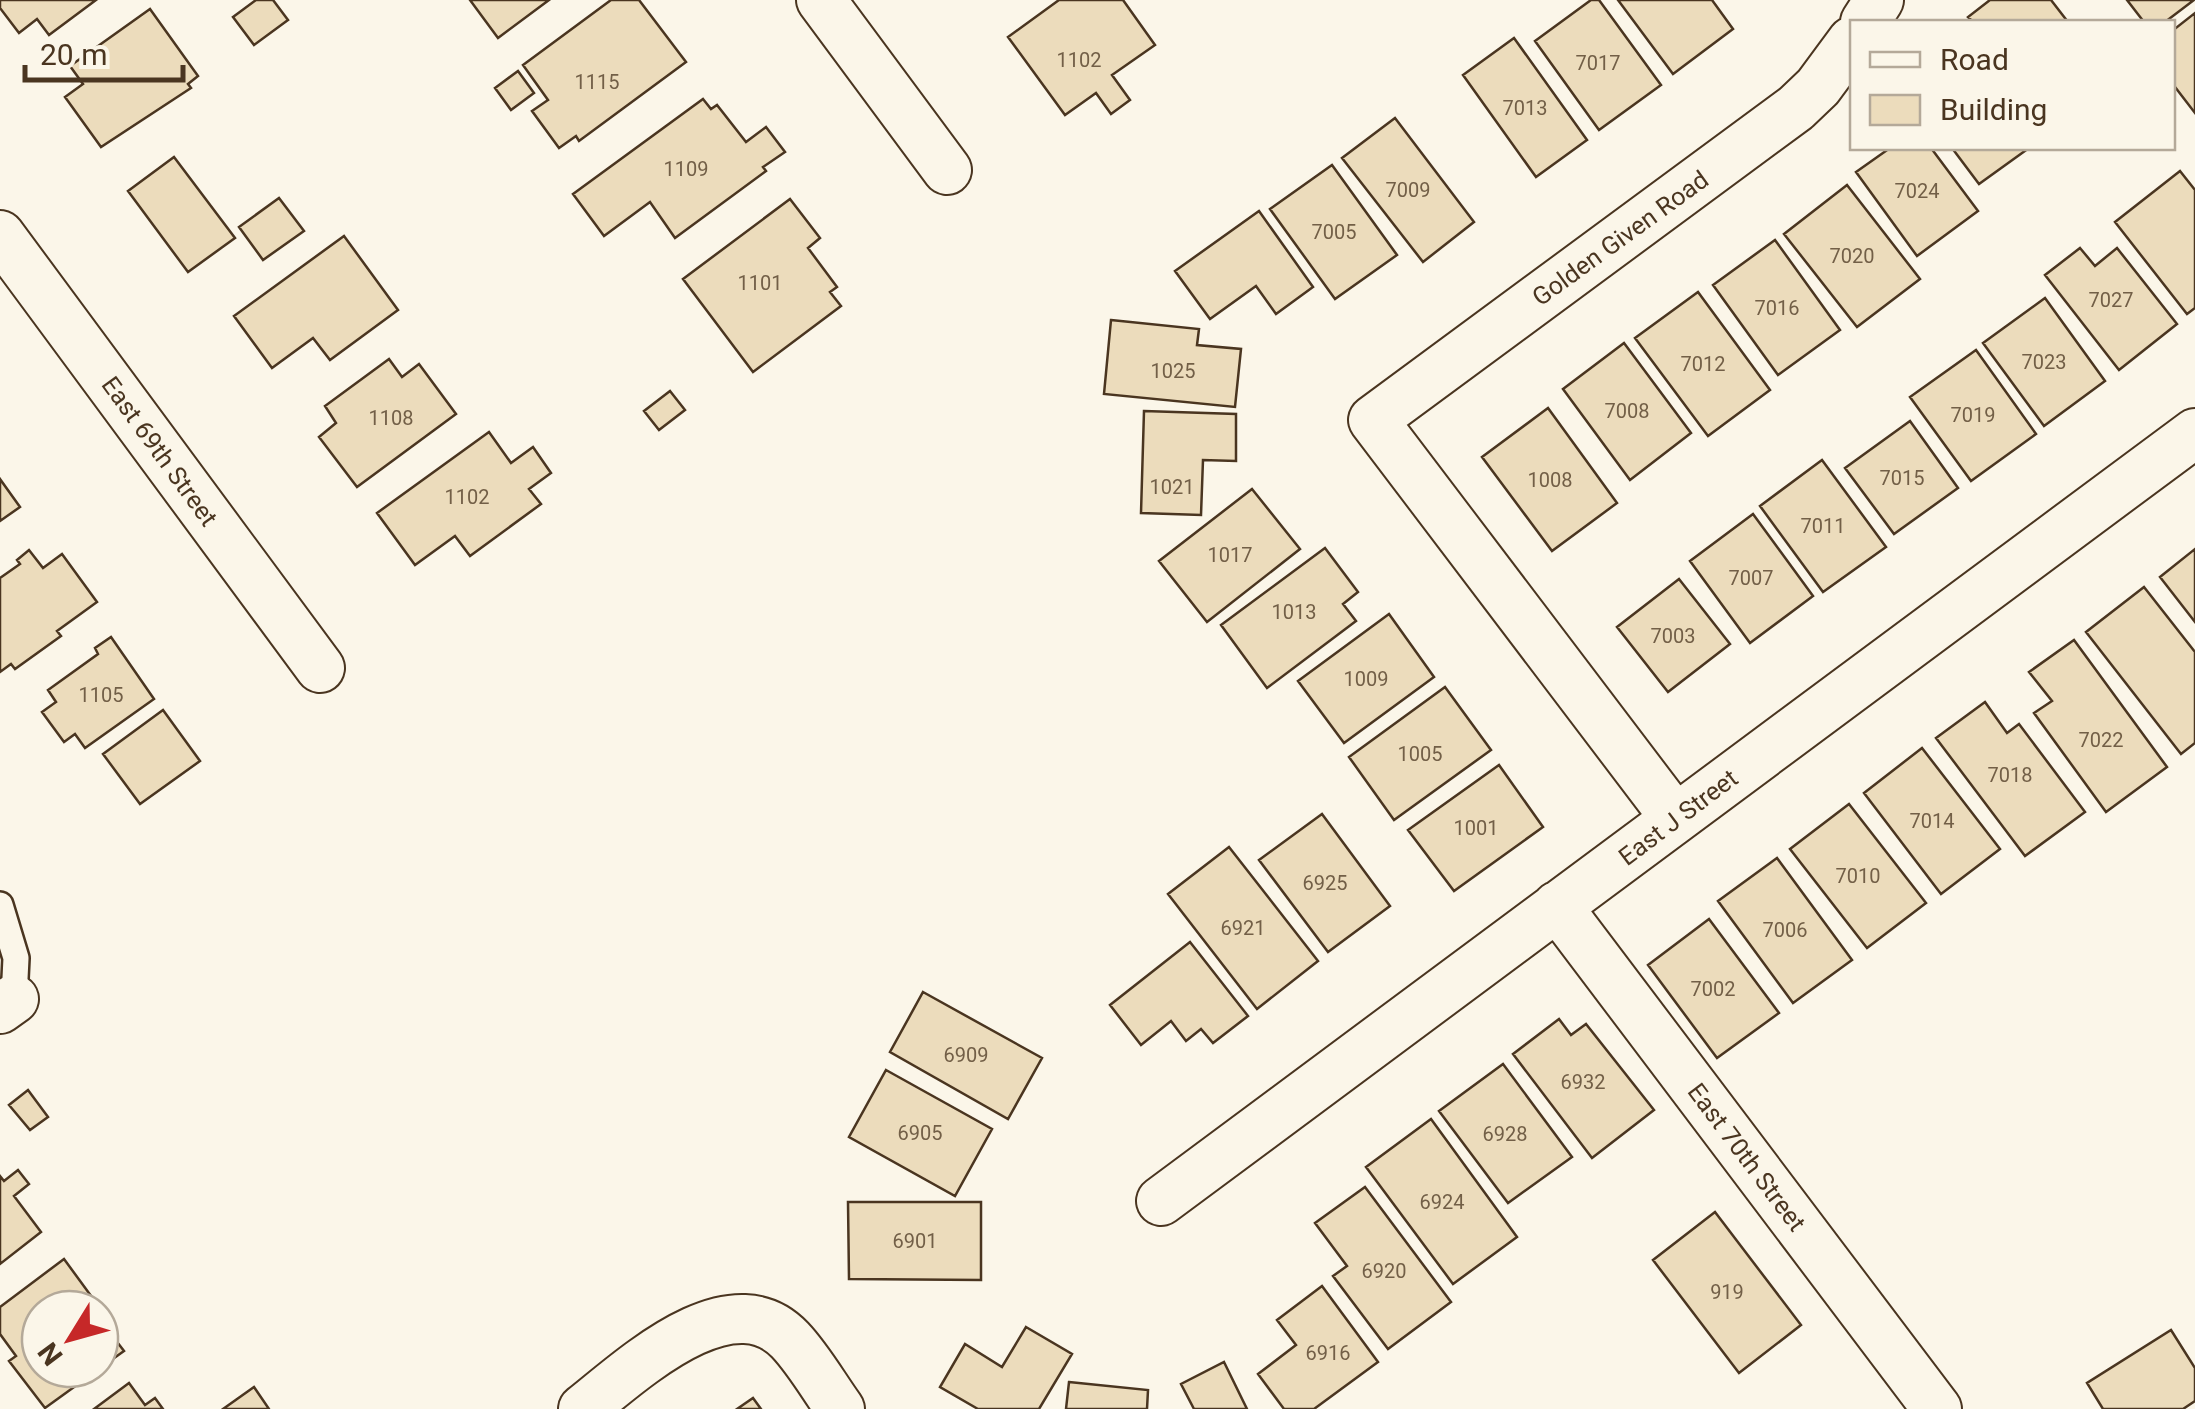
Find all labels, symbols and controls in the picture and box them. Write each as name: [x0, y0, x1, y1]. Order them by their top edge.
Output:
scale bar: [25, 20, 182, 82]
legend: [1850, 20, 2175, 150]
text: 20 m: [40, 37, 107, 72]
text: Road: [1940, 42, 2009, 77]
house number: 1102: [1057, 48, 1101, 72]
house number: 7017: [1576, 51, 1620, 75]
house number: 1115: [575, 70, 619, 94]
text: Building: [1940, 92, 2047, 127]
house number: 7013: [1503, 96, 1547, 120]
house number: 1109: [664, 157, 708, 181]
street label: Golden Given Road: [1527, 165, 1714, 312]
house number: 7009: [1386, 178, 1430, 202]
house number: 7024: [1895, 179, 1939, 203]
house number: 7005: [1312, 220, 1356, 244]
house number: 7020: [1830, 244, 1874, 268]
house number: 1101: [738, 271, 782, 295]
house number: 7027: [2089, 288, 2133, 312]
house number: 7016: [1755, 296, 1799, 320]
house number: 7023: [2022, 350, 2066, 374]
house number: 7012: [1681, 352, 1725, 376]
house number: 1025: [1151, 359, 1195, 383]
street label: East 69th Street: [96, 371, 223, 532]
house number: 7008: [1605, 399, 1649, 423]
house number: 7019: [1951, 403, 1995, 427]
house number: 1108: [369, 406, 413, 430]
house number: 7015: [1880, 466, 1924, 490]
house number: 1008: [1528, 468, 1572, 492]
house number: 1021: [1150, 475, 1194, 499]
house number: 1102: [445, 485, 489, 509]
house number: 7011: [1801, 514, 1845, 538]
house number: 1017: [1208, 543, 1252, 567]
house number: 7007: [1729, 566, 1773, 590]
house number: 1013: [1272, 600, 1316, 624]
house number: 7003: [1651, 624, 1695, 648]
house number: 1009: [1344, 667, 1388, 691]
house number: 1105: [79, 683, 123, 707]
house number: 7022: [2079, 728, 2123, 752]
house number: 1005: [1398, 742, 1442, 766]
street label: East J Street: [1613, 763, 1743, 871]
house number: 7018: [1988, 763, 2032, 787]
house number: 7014: [1910, 809, 1954, 833]
house number: 1001: [1454, 816, 1498, 840]
house number: 7010: [1836, 864, 1880, 888]
house number: 6925: [1303, 871, 1347, 895]
house number: 6921: [1221, 916, 1265, 940]
house number: 7006: [1763, 918, 1807, 942]
house number: 7002: [1691, 977, 1735, 1001]
house number: 6909: [944, 1043, 988, 1067]
house number: 6932: [1561, 1070, 1605, 1094]
street label: East 70th Street: [1682, 1078, 1812, 1237]
house number: 6905: [898, 1121, 942, 1145]
house number: 6928: [1483, 1122, 1527, 1146]
house number: 6924: [1420, 1190, 1464, 1214]
house number: 6901: [893, 1229, 937, 1253]
house number: 6920: [1362, 1259, 1406, 1283]
house number: 919: [1710, 1280, 1744, 1304]
north arrow: [20, 1289, 120, 1389]
text: N: [31, 1336, 70, 1372]
house number: 6916: [1306, 1341, 1350, 1365]

